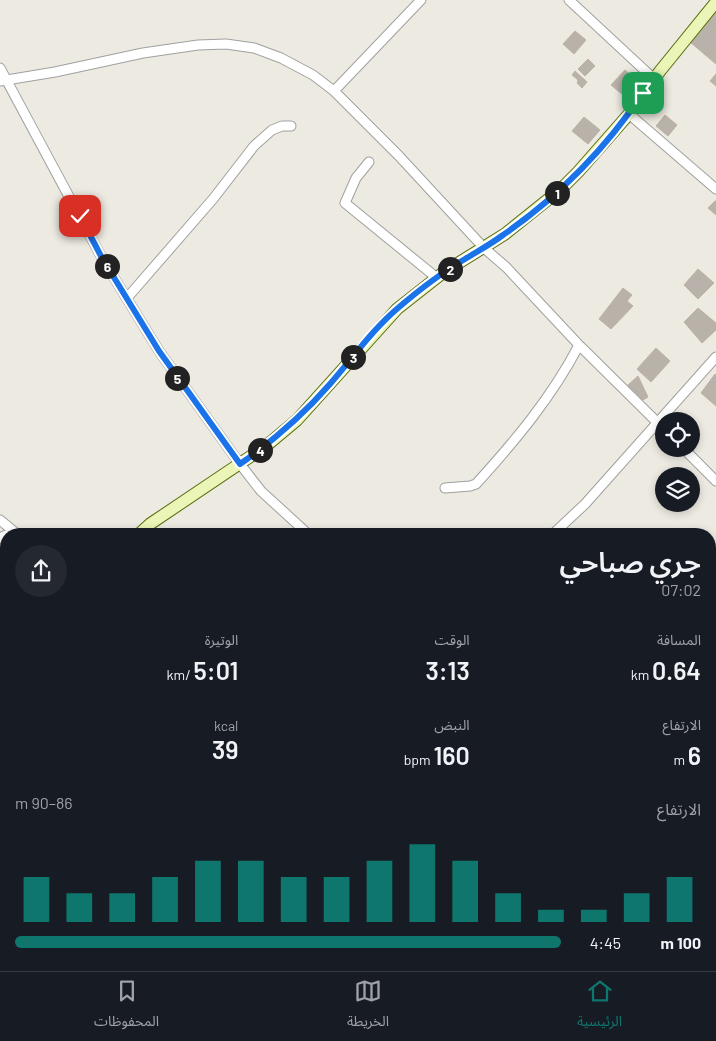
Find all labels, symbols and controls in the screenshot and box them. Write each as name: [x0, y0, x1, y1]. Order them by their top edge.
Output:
pin: [622, 72, 664, 114]
icon: arrive: [629, 79, 657, 107]
pin: 1: [544, 180, 570, 206]
text: 1: [555, 185, 560, 202]
pin: [59, 195, 101, 237]
icon: check: [66, 202, 94, 230]
pin: 6: [94, 254, 120, 278]
pin: 2: [438, 256, 462, 282]
text: 6: [104, 258, 111, 275]
text: 2: [447, 261, 454, 278]
pin: 3: [340, 344, 366, 370]
text: 3: [350, 349, 357, 366]
pin: 5: [164, 366, 190, 390]
text: 5: [174, 370, 181, 387]
map controls: [655, 412, 700, 512]
button: locate: [655, 412, 700, 457]
pin: 4: [248, 438, 272, 462]
text: 4: [256, 442, 265, 459]
button: layers: [655, 467, 700, 512]
text: جري صباحي: [559, 544, 701, 578]
button: share: [15, 545, 67, 597]
text: 07:02: [661, 580, 701, 599]
text: الوتيرة: [205, 631, 238, 648]
text: الوقت: [435, 631, 470, 648]
text: المسافة: [657, 631, 701, 648]
text: 5:01: [194, 655, 238, 685]
text: 3:13: [425, 655, 470, 685]
text: 0.64: [652, 655, 701, 685]
text: /km: [167, 666, 194, 683]
text: km: [631, 666, 652, 683]
text: النبض: [434, 716, 470, 733]
text: الارتفاع: [663, 716, 701, 733]
text: kcal: [214, 717, 238, 734]
text: 39: [212, 734, 238, 764]
text: 160: [433, 740, 470, 770]
text: 6: [688, 740, 701, 770]
text: bpm: [404, 751, 433, 768]
text: m: [673, 751, 688, 768]
text: 86–90 m: [15, 793, 73, 812]
text: الارتفاع: [657, 799, 701, 818]
text: 4:45: [590, 933, 621, 952]
text: 100 m: [661, 933, 701, 952]
tab: المحفوظات: [94, 977, 159, 1036]
tab: الخريطة: [347, 977, 389, 1036]
tab: الرئيسية: [577, 977, 622, 1036]

